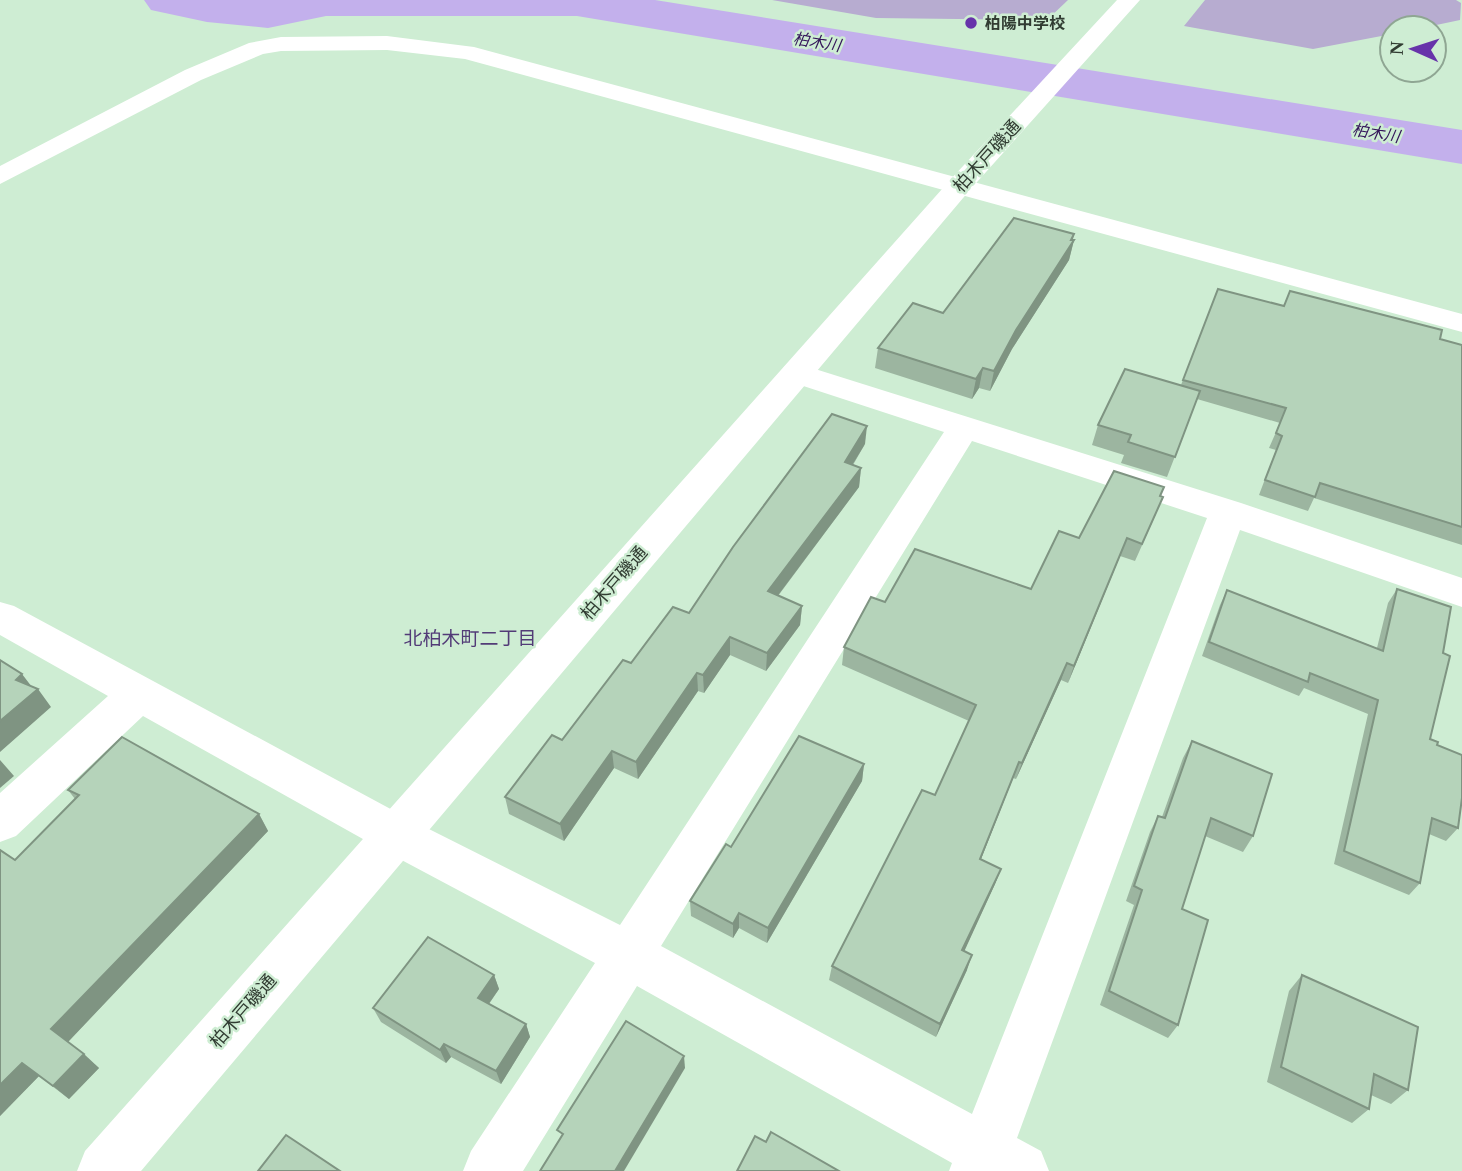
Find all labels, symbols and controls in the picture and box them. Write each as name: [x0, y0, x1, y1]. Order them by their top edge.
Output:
north arrow: [1378, 14, 1448, 84]
marker: 柏陽中学校: [963, 15, 979, 31]
place label: 柏陽中学校: [985, 15, 1065, 32]
water label: 柏木川: [792, 30, 844, 54]
text: N: [1386, 40, 1407, 56]
street label: 柏木戸磯通: [949, 116, 1025, 196]
water label: 柏木川: [1351, 121, 1403, 145]
street label: 柏木戸磯通: [577, 542, 651, 624]
district label: 北柏木町二丁目: [403, 628, 537, 649]
street label: 柏木戸磯通: [206, 970, 280, 1052]

